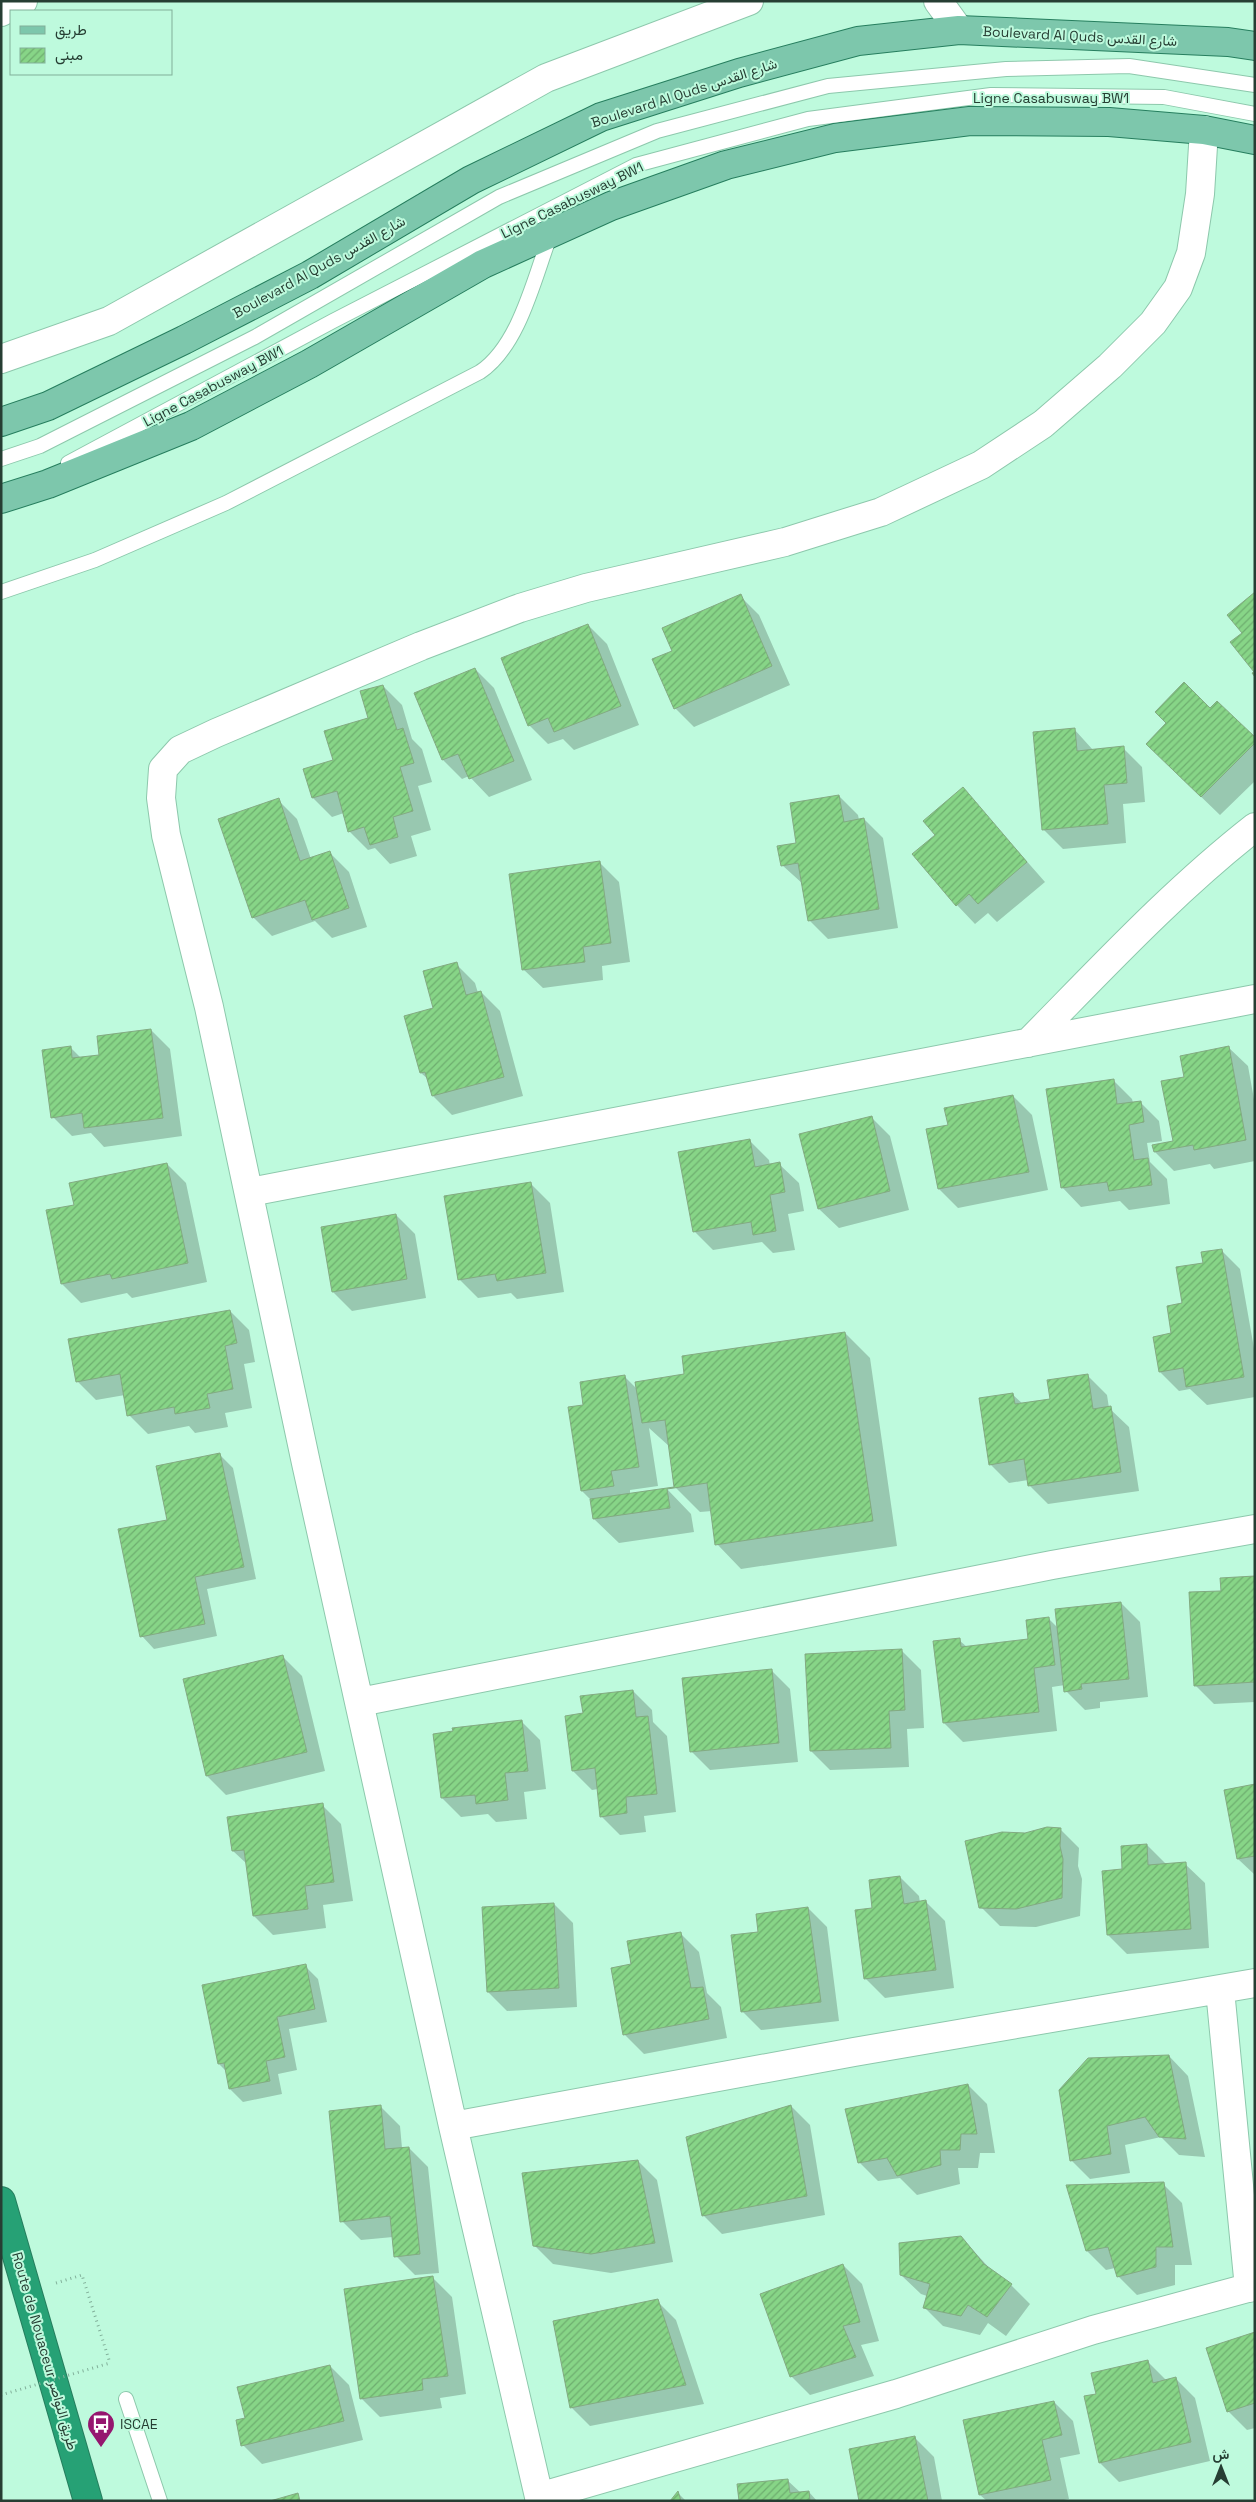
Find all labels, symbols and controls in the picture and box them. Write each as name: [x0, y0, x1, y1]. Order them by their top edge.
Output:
legend: [10, 10, 172, 75]
text: طريق: [55, 20, 87, 40]
street label: Boulevard Al Quds شارع القدس: [982, 22, 1178, 52]
text: مبنى: [55, 45, 83, 65]
street label: Boulevard Al Quds شارع القدس: [589, 54, 780, 134]
street label: Ligne Casabusway BW1: [973, 89, 1129, 107]
street label: Ligne Casabusway BW1: [498, 158, 646, 242]
street label: Boulevard Al Quds شارع القدس: [230, 212, 409, 324]
street label: Ligne Casabusway BW1: [140, 341, 286, 431]
street label: Route de Nouaceur طريق النواصر: [8, 2250, 82, 2452]
bus stop icon: ISCAE: [86, 2409, 116, 2448]
place label: ISCAE: [120, 2415, 158, 2433]
north arrow: [1196, 2442, 1246, 2492]
text: ش: [1213, 2445, 1230, 2463]

